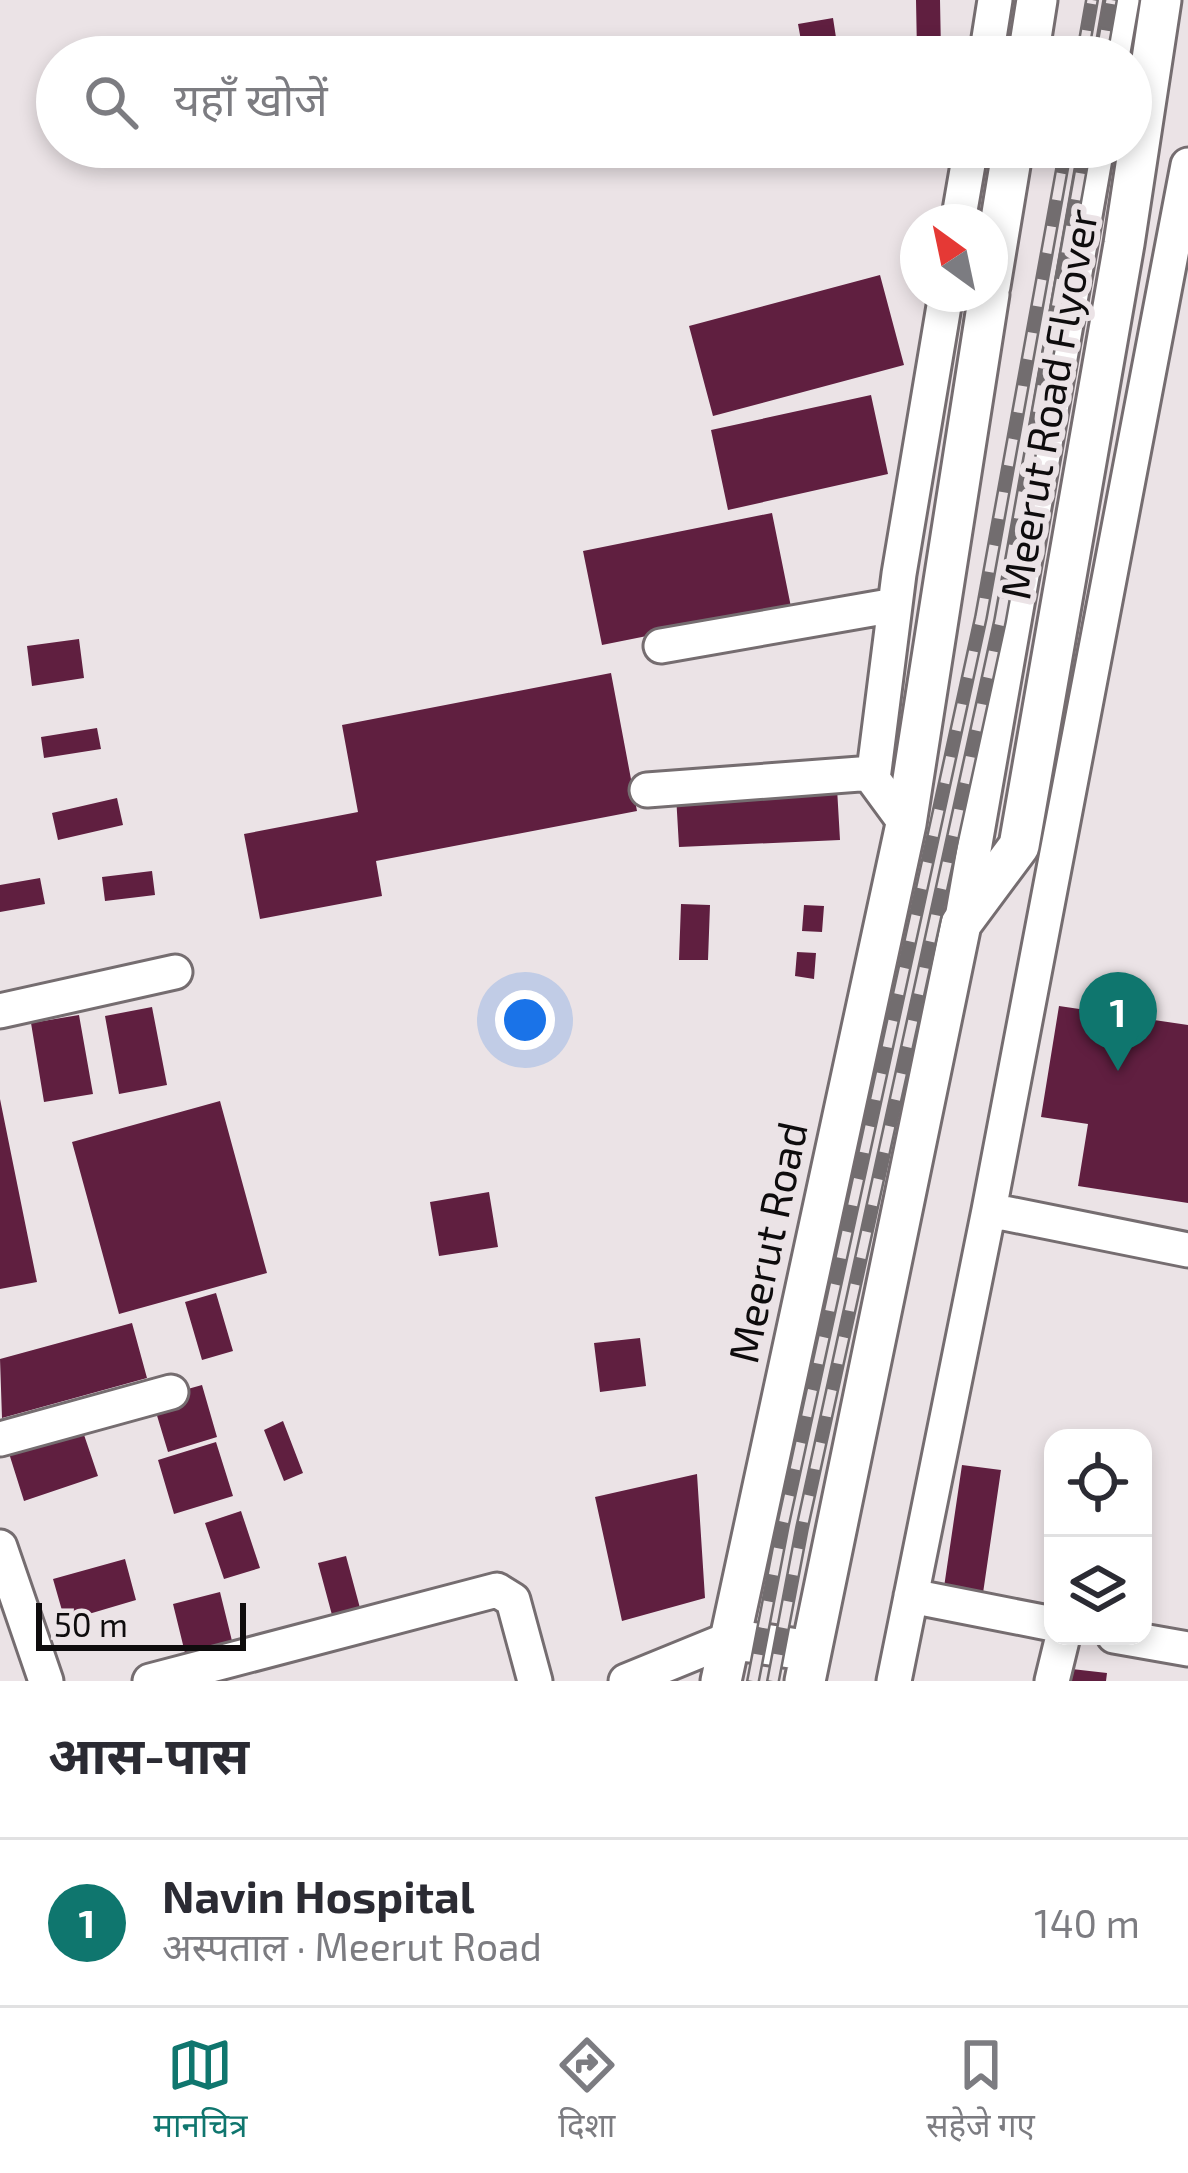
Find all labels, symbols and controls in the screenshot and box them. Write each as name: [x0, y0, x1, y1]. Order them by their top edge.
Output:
search box: [36, 36, 1152, 168]
icon: search: [78, 69, 144, 135]
text: यहाँ खोजें: [174, 71, 328, 125]
north arrow: [900, 204, 1008, 312]
street label: Meerut Road Flyover: [988, 205, 1106, 603]
pin: 1: [1079, 972, 1157, 1071]
your location: [495, 990, 555, 1050]
street label: Meerut Road: [716, 1117, 816, 1367]
map controls: [1044, 1429, 1152, 1645]
button: locate: [1044, 1429, 1152, 1537]
button: layers: [1044, 1537, 1152, 1645]
scale bar: [36, 1597, 246, 1650]
text: 50 m: [54, 1604, 128, 1644]
text: आस-पास: [48, 1723, 249, 1784]
text: Navin Hospital: [162, 1868, 474, 1922]
text: 1: [79, 1899, 95, 1946]
text: 140 m: [1034, 1899, 1140, 1946]
text: अस्पताल · Meerut Road: [162, 1922, 542, 1969]
tab: मानचित्र: [153, 2032, 248, 2150]
tab: दिशा: [554, 2032, 620, 2150]
tab: सहेजे गए: [926, 2032, 1035, 2150]

